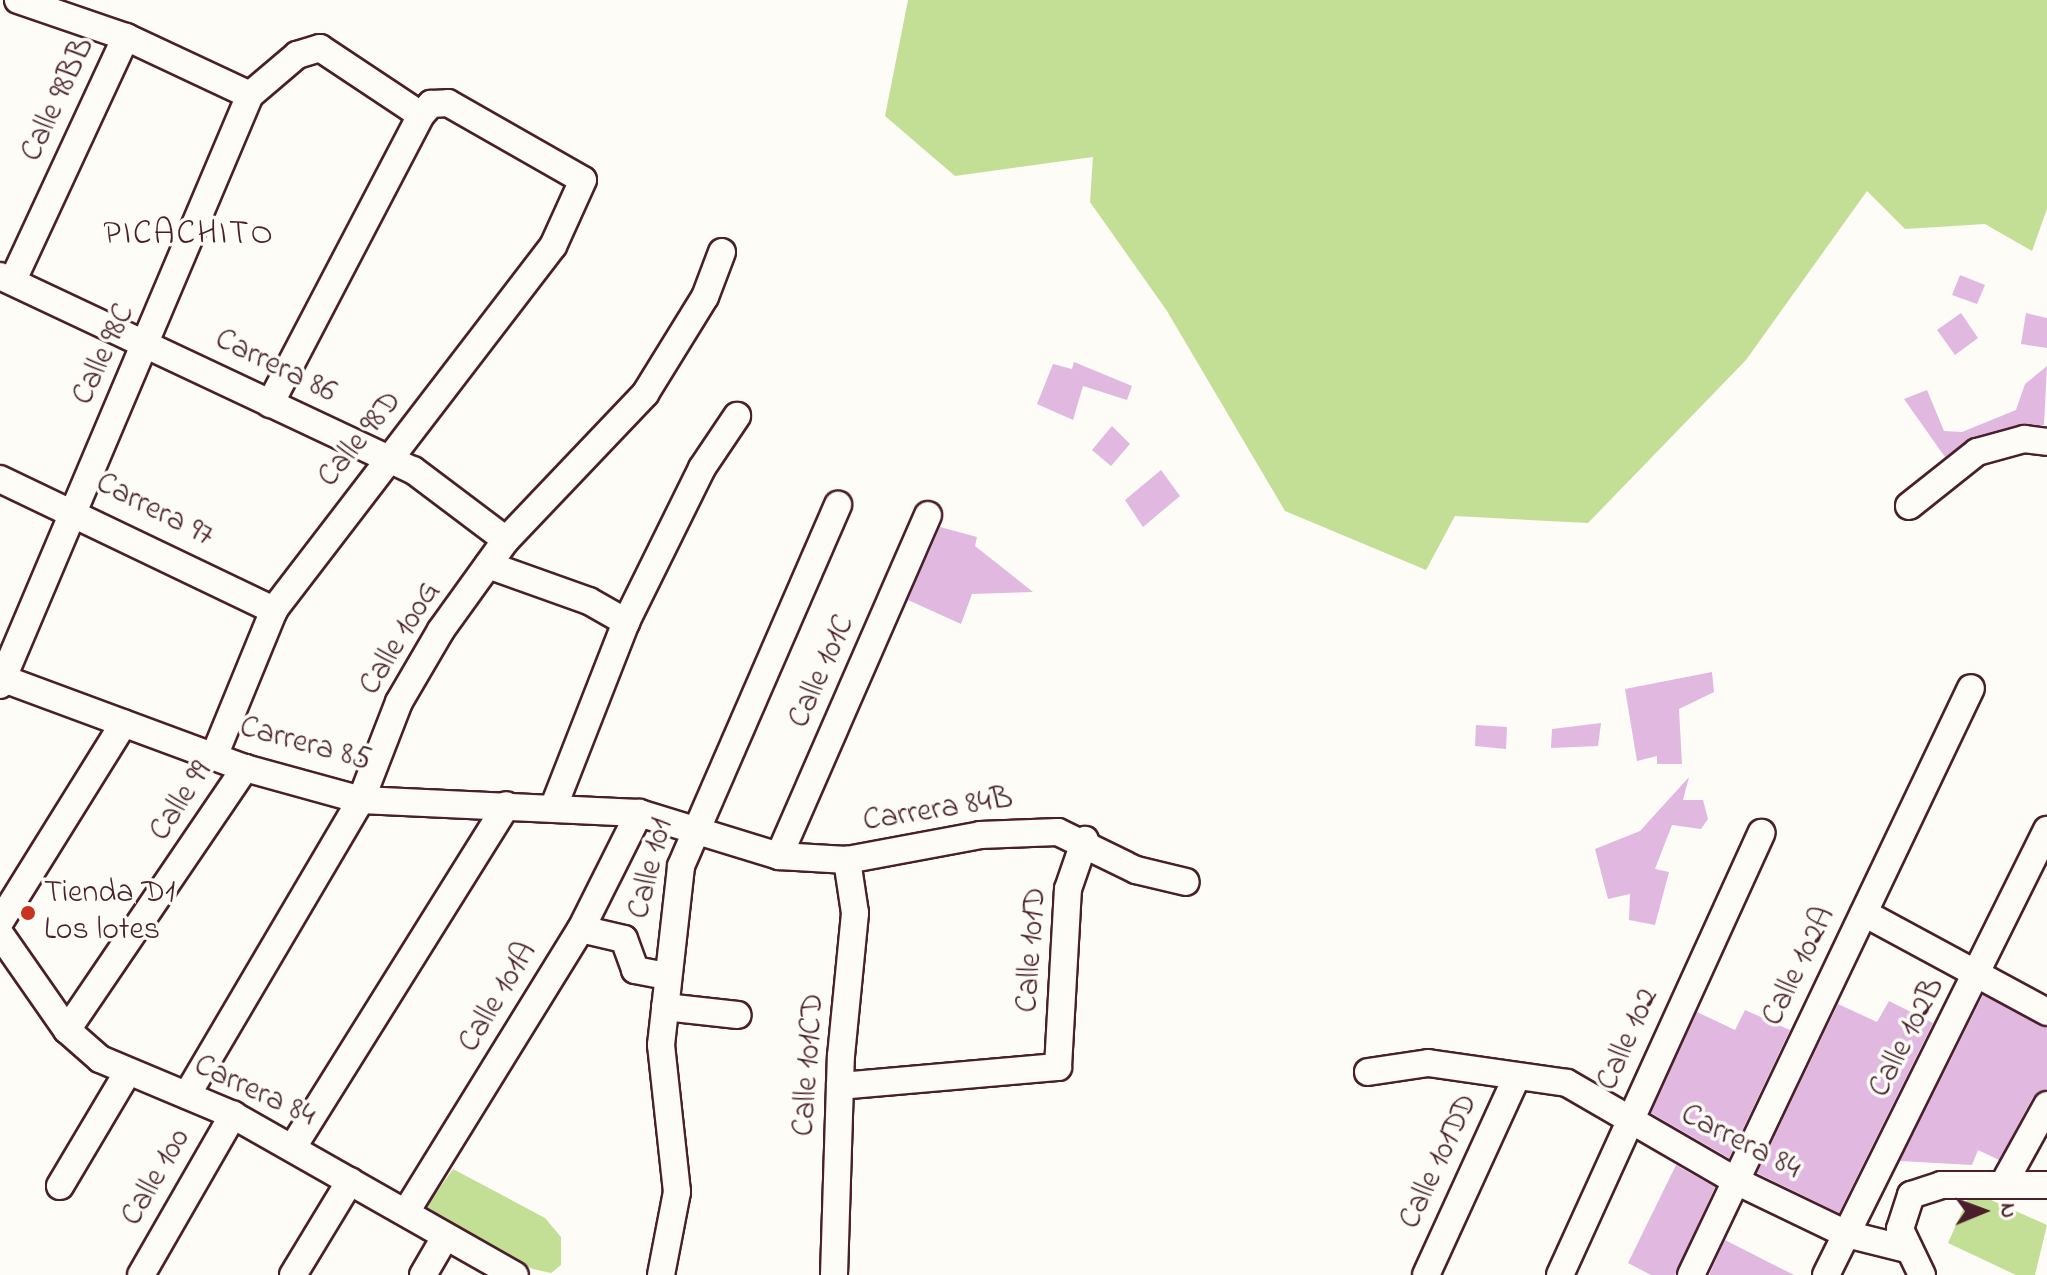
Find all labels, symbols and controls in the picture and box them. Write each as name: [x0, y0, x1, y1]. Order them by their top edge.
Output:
street label: Calle 98BB: [14, 32, 104, 168]
district label: PICACHITO: [103, 216, 275, 256]
street label: Calle 98C: [65, 298, 145, 412]
street label: Carrera 86: [208, 321, 342, 413]
street label: Calle 98D: [311, 384, 411, 496]
street label: Carrera 97: [89, 465, 219, 557]
street label: Calle 100G: [352, 575, 450, 703]
street label: Calle 101C: [781, 610, 865, 734]
street label: Carrera 85: [235, 709, 375, 781]
street label: Calle 99: [142, 755, 222, 849]
street label: Carrera 84B: [860, 780, 1016, 842]
street label: Calle 101: [621, 815, 683, 923]
place label: Tienda D1 Los lotes: [44, 876, 175, 951]
street label: Calle 101D: [1009, 886, 1057, 1014]
street label: Calle 102A: [1755, 901, 1845, 1033]
marker: Tienda D1 Los lotes: [19, 904, 37, 922]
street label: Calle 101A: [451, 936, 547, 1060]
street label: Calle 102B: [1862, 972, 1954, 1104]
street label: Calle 102: [1590, 983, 1668, 1097]
street label: Calle 101CD: [786, 992, 834, 1138]
street label: Carrera 84: [187, 1047, 321, 1137]
street label: Calle 101DD: [1392, 1088, 1488, 1236]
street label: Carrera 84: [1674, 1097, 1806, 1189]
street label: Calle 100: [114, 1123, 200, 1233]
north arrow: [1943, 1171, 2023, 1251]
text: N: [1991, 1203, 2023, 1218]

